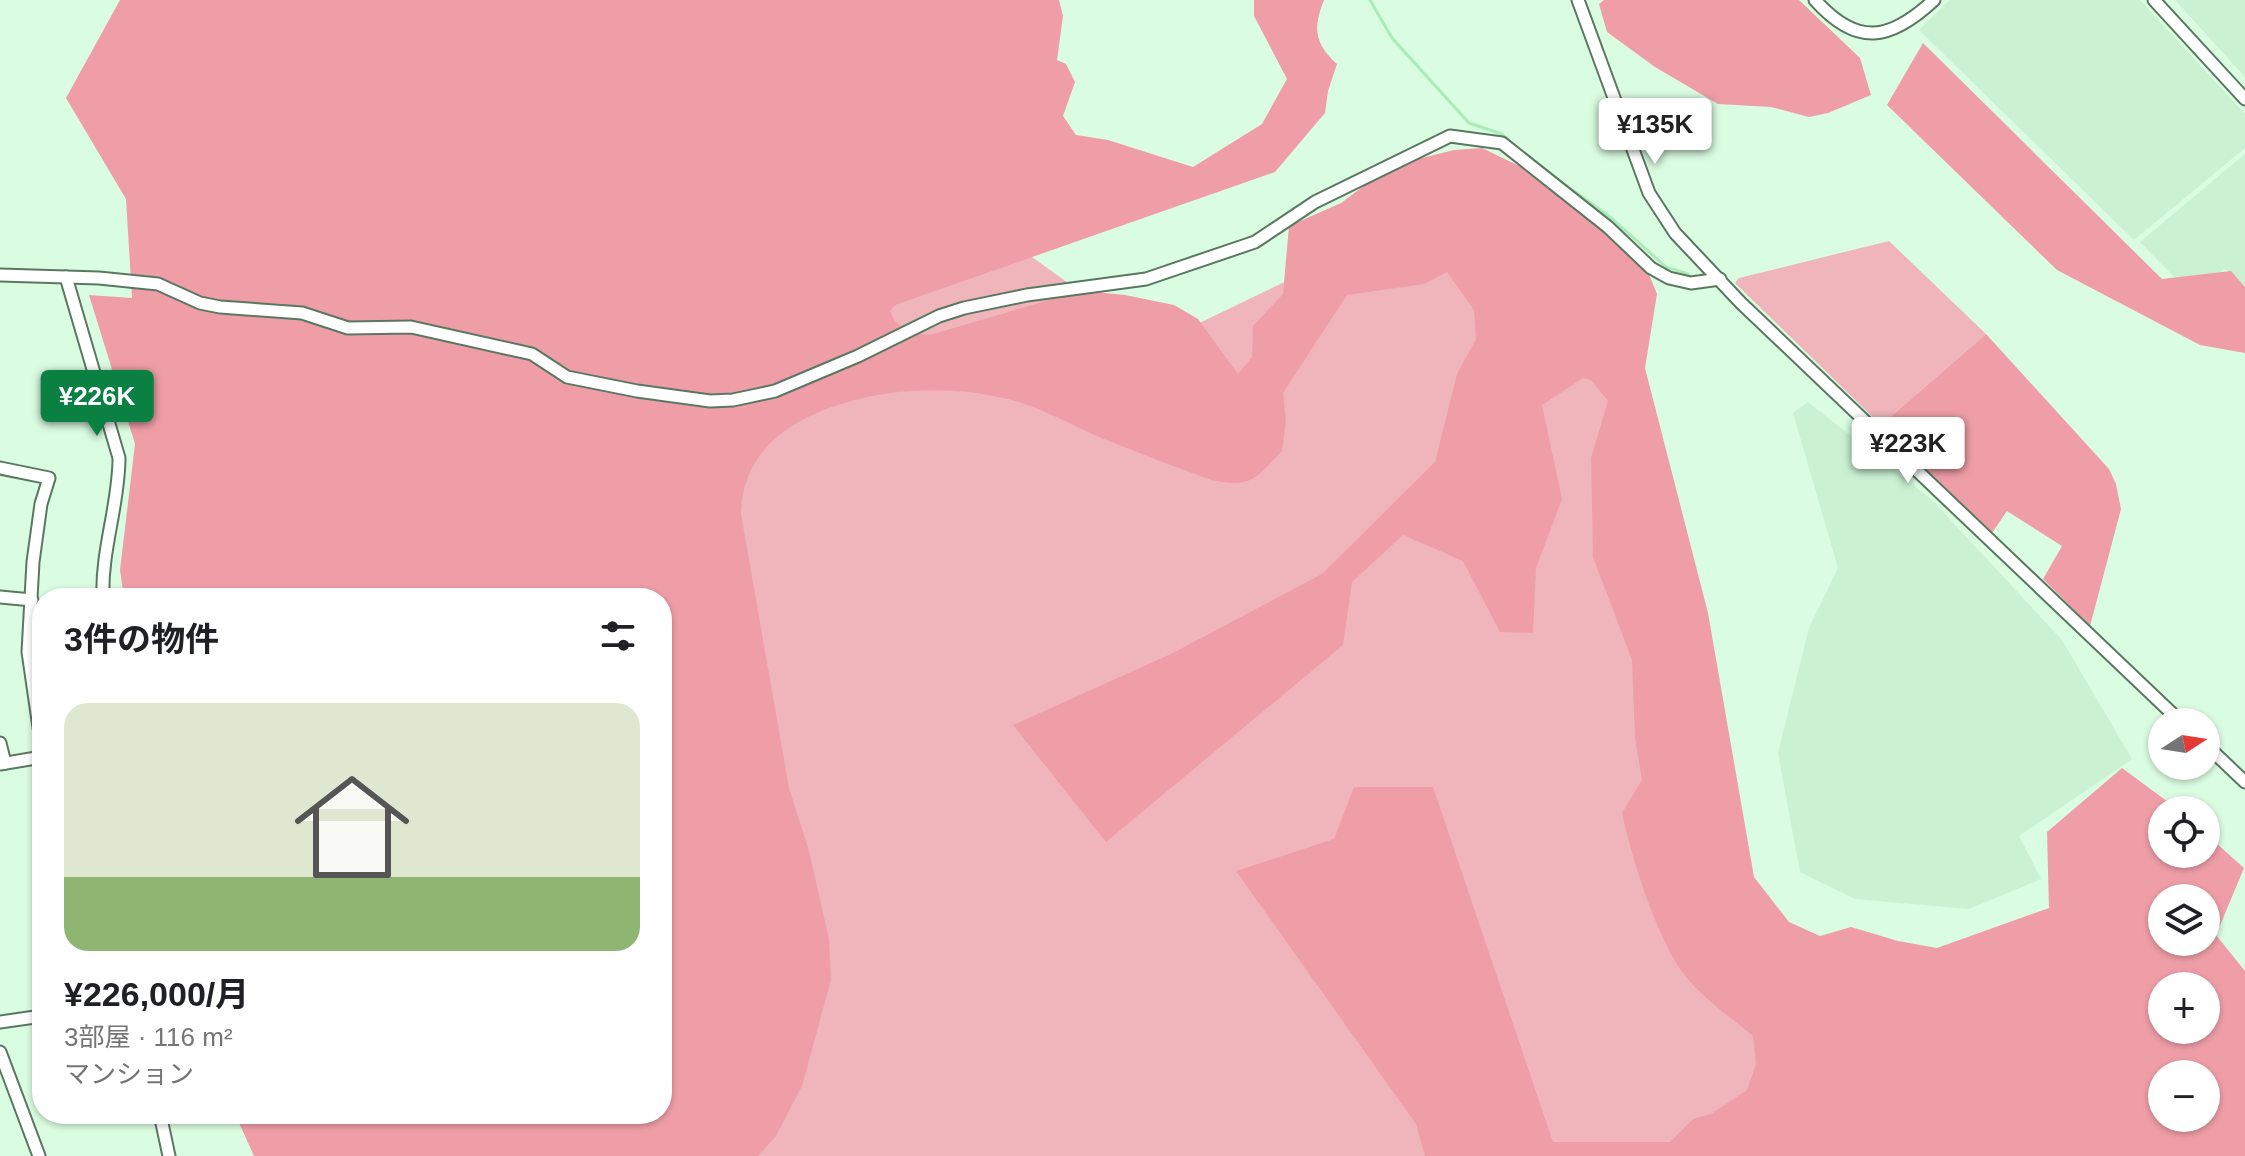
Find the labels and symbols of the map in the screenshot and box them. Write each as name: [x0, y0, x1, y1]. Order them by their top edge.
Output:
pin: ¥135K: [1599, 98, 1711, 166]
pin: ¥226K: [41, 370, 153, 438]
pin: ¥223K: [1852, 417, 1964, 485]
north arrow: [2148, 708, 2220, 780]

